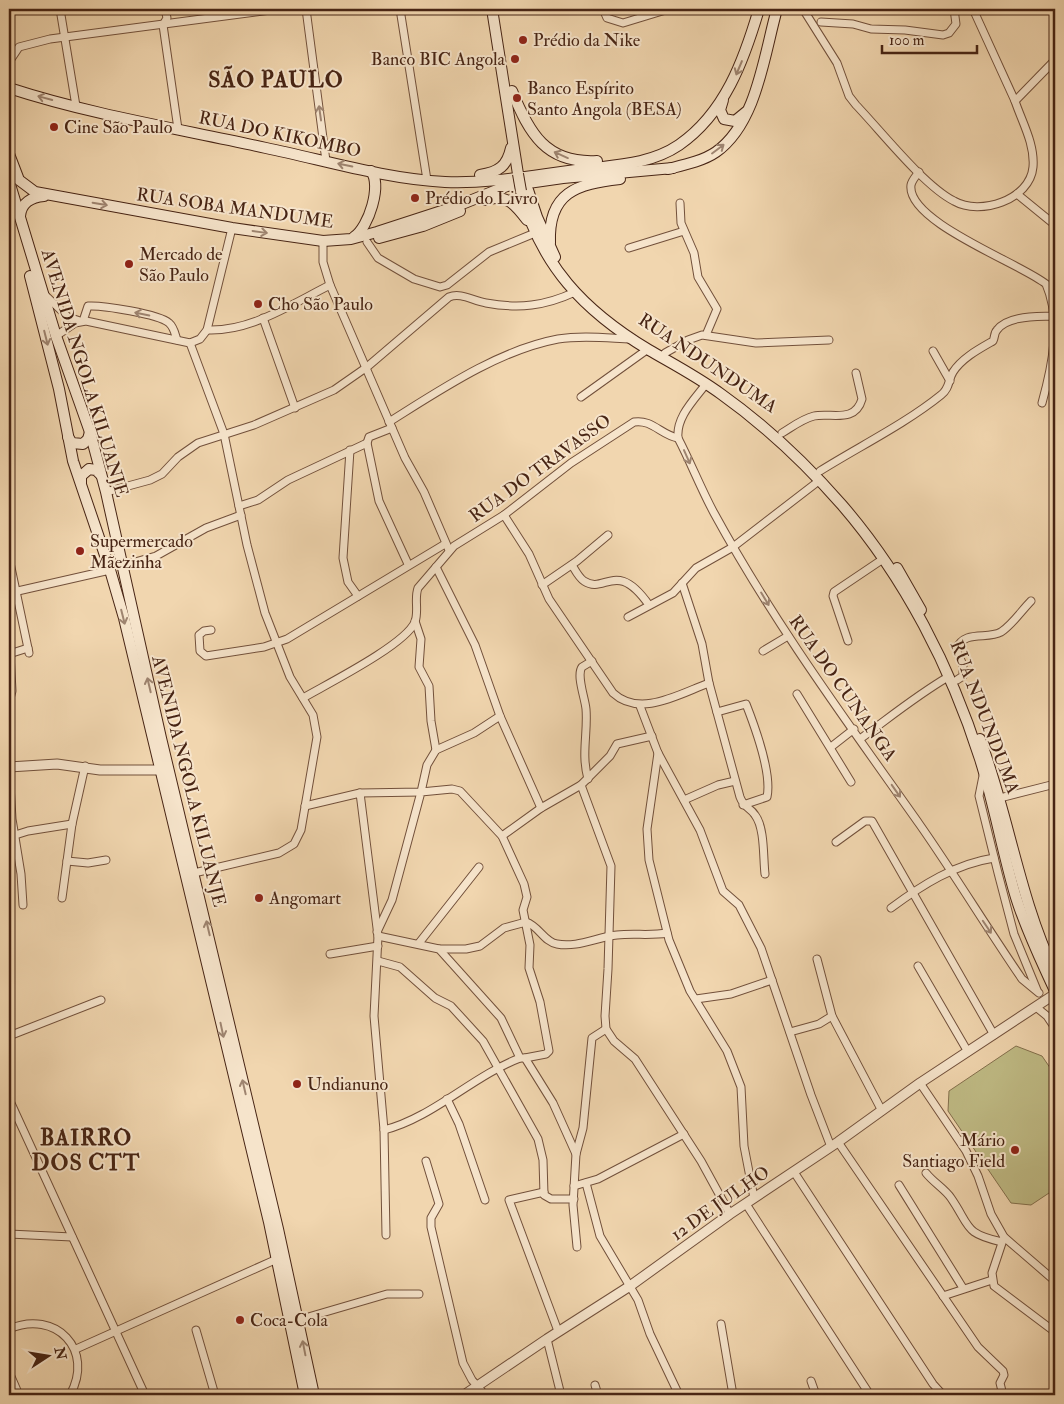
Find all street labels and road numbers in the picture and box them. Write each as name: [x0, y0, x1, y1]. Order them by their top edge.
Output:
street label: RUA DO KIKOMBO: [197, 106, 363, 163]
street label: RUA SOBA MANDUME: [135, 183, 335, 234]
street label: AVENIDA NGOLA KILUANJE: [35, 245, 133, 500]
street label: RUA NDUNDUMA: [634, 308, 782, 419]
street label: RUA DO TRAVASSO: [465, 409, 616, 528]
street label: RUA DO CUNANGA: [783, 611, 902, 766]
street label: RUA NDUNDUMA: [945, 637, 1025, 798]
street label: AVENIDA NGOLA KILUANJE: [146, 652, 231, 909]
street label: 12 DE JULHO: [666, 1161, 774, 1246]

